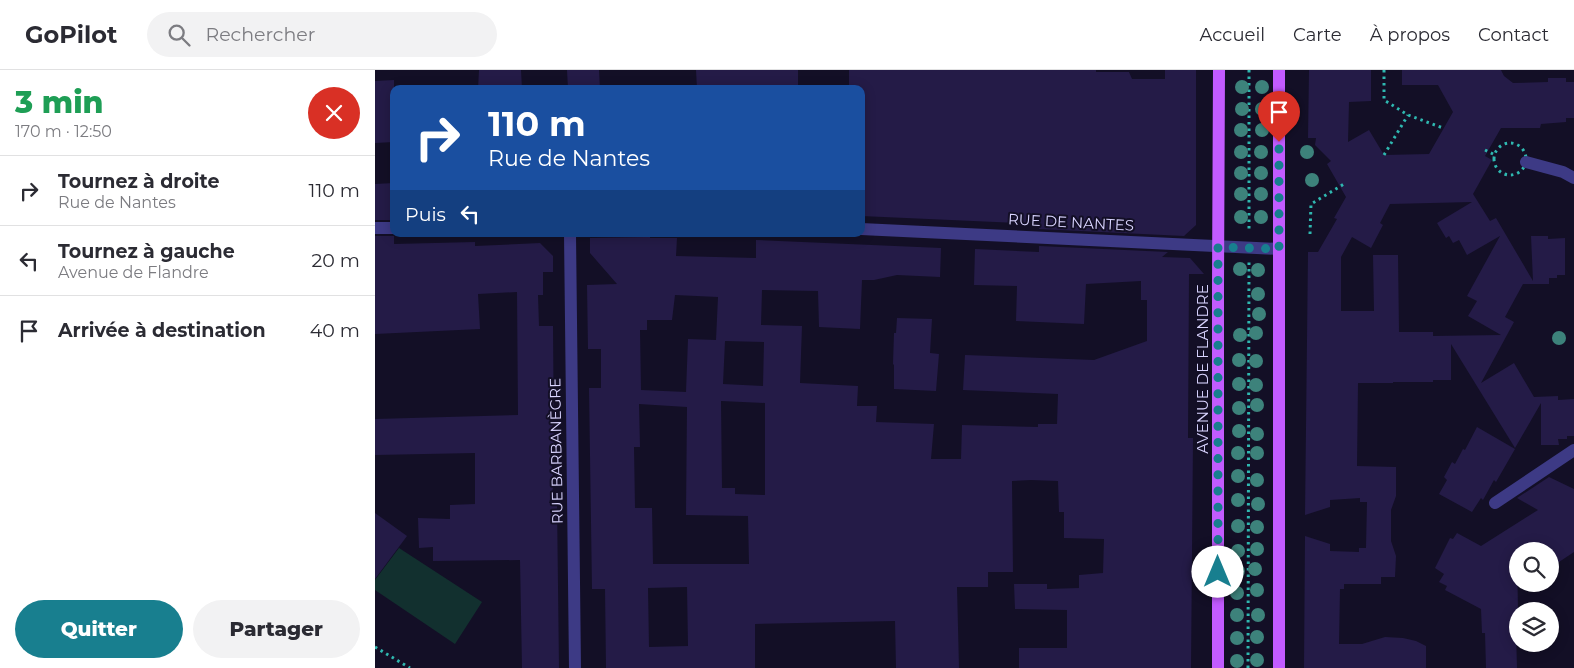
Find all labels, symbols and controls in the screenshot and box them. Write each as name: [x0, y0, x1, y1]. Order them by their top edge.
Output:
search box: [147, 12, 497, 57]
text: GoPilot: [25, 20, 117, 49]
icon: search: [165, 21, 193, 49]
text: Rechercher: [205, 23, 315, 46]
text: Accueil: [1200, 24, 1265, 46]
text: Carte: [1293, 24, 1342, 46]
text: À propos: [1370, 24, 1450, 46]
text: Contact: [1478, 24, 1549, 46]
text: 3 min: [15, 84, 103, 121]
button: close: [308, 87, 360, 139]
pin: [1258, 91, 1300, 142]
icon: arrive: [1265, 98, 1293, 126]
text: 110 m: [488, 102, 586, 145]
icon: right: [405, 105, 470, 170]
text: 170 m · 12:50: [15, 122, 112, 141]
text: Rue de Nantes: [488, 145, 650, 172]
text: Tournez à droite: [58, 170, 219, 193]
icon: right: [15, 177, 43, 205]
text: 110 m: [309, 179, 360, 202]
text: Rue de Nantes: [58, 193, 176, 212]
icon: left: [456, 200, 484, 228]
text: Puis: [405, 203, 446, 226]
street label: RUE DE NANTES: [1008, 209, 1134, 235]
text: Tournez à gauche: [58, 240, 235, 263]
icon: left: [15, 247, 43, 275]
text: 20 m: [312, 249, 360, 272]
text: Avenue de Flandre: [58, 263, 209, 282]
street label: AVENUE DE FLANDRE: [1193, 284, 1212, 454]
icon: arrive: [15, 317, 43, 345]
text: Arrivée à destination: [58, 319, 266, 342]
text: 40 m: [310, 319, 360, 342]
street label: RUE BARBANÈGRE: [545, 378, 567, 524]
map controls: [1509, 542, 1559, 652]
button: search: [1509, 542, 1559, 592]
position arrow: [1191, 545, 1243, 597]
button: Quitter: [15, 600, 183, 658]
button: Partager: [193, 600, 360, 658]
button: layers: [1509, 602, 1559, 652]

